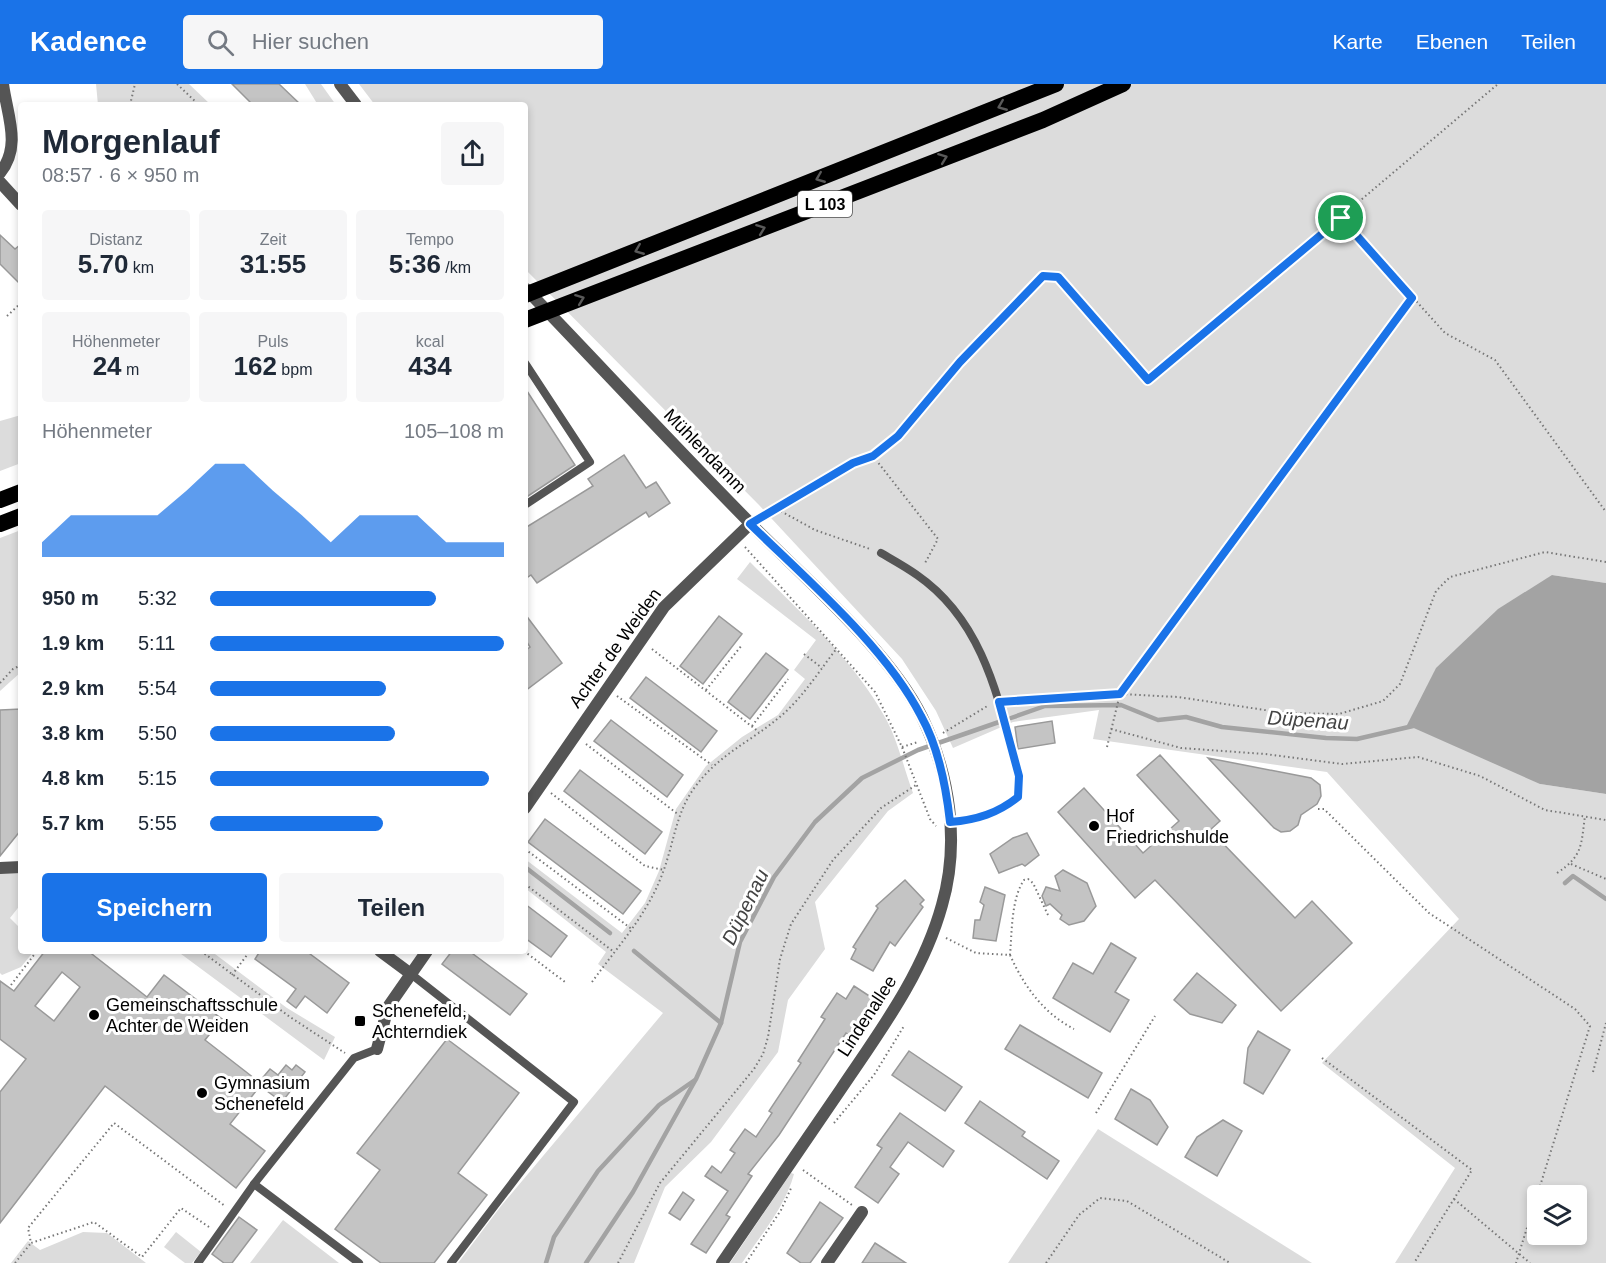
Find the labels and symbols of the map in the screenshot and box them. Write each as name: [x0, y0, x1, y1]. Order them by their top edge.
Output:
one-way arrow: [997, 98, 1007, 111]
one-way arrow: [938, 153, 948, 166]
one-way arrow: [816, 171, 827, 183]
road number: L 103: [798, 191, 852, 217]
pin: [1315, 192, 1366, 243]
one-way arrow: [755, 224, 766, 236]
one-way arrow: [634, 243, 645, 255]
one-way arrow: [573, 294, 584, 306]
street label: Mühlendamm: [660, 405, 750, 497]
street label: Achter de Weiden: [565, 584, 665, 712]
water label: Düpenau: [1267, 706, 1349, 734]
place label: Hof Friedrichshulde: [1106, 806, 1229, 847]
marker: Hof Friedrichshulde: [1087, 819, 1101, 833]
water label: Düpenau: [717, 866, 773, 948]
street label: Lindenallee: [834, 972, 900, 1060]
place label: Gemeinschaftsschule Achter de Weiden: [106, 995, 278, 1036]
place label: Schenefeld, Achterndiek: [372, 1001, 468, 1042]
marker: Gemeinschaftsschule Achter de Weiden: [87, 1008, 101, 1022]
marker: Schenefeld, Achterndiek: [353, 1014, 367, 1028]
place label: Gymnasium Schenefeld: [214, 1073, 310, 1114]
marker: Gymnasium Schenefeld: [195, 1086, 209, 1100]

